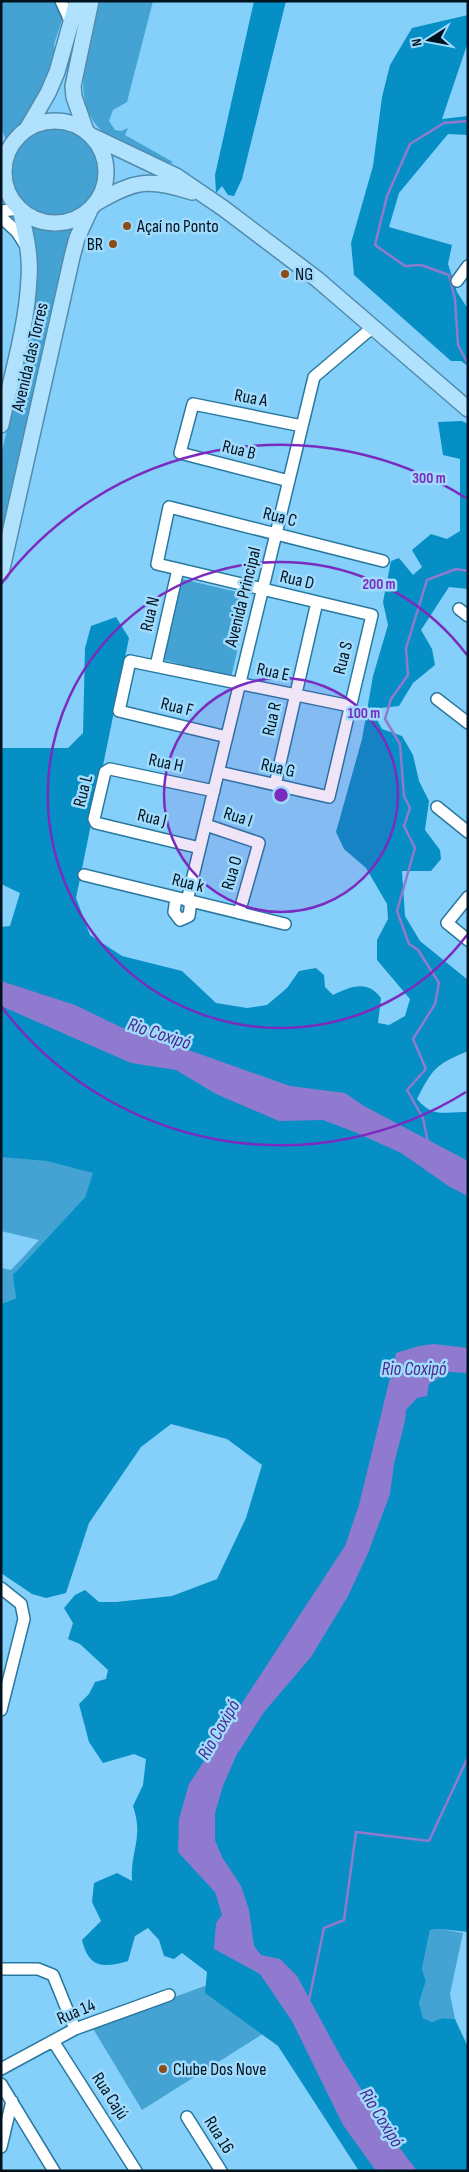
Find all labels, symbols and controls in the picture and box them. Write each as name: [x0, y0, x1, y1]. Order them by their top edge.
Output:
north arrow: [404, 15, 454, 65]
text: N: [408, 37, 426, 48]
place label: Açaí no Ponto: [136, 216, 219, 237]
marker: Açaí no Ponto: [121, 220, 133, 232]
place label: BR: [87, 234, 103, 255]
marker: BR: [107, 238, 119, 250]
place label: NG: [295, 264, 313, 285]
marker: NG: [279, 268, 291, 280]
street label: Avenida das Torres: [7, 301, 53, 414]
street label: Rua A: [233, 385, 270, 412]
street label: Rua B: [220, 436, 258, 464]
text: 300 m: [412, 469, 446, 488]
street label: Rua C: [261, 503, 299, 531]
street label: Avenida Principal: [220, 545, 266, 650]
street label: Rua D: [278, 566, 316, 594]
text: 200 m: [362, 575, 396, 594]
street label: Rua N: [136, 595, 164, 633]
street label: Rua S: [329, 639, 357, 677]
street label: Rua E: [255, 658, 291, 686]
street label: Rua F: [159, 693, 195, 721]
street label: Rua R: [258, 700, 286, 738]
text: 100 m: [348, 704, 380, 723]
street label: Rua H: [147, 749, 185, 777]
street label: Rua G: [259, 754, 297, 782]
street label: Rua L: [69, 772, 97, 809]
centre of rings: [272, 786, 290, 804]
street label: Rua I: [221, 802, 255, 832]
street label: Rua J: [135, 804, 169, 832]
street label: Rua O: [217, 854, 247, 892]
street label: Rua k: [170, 869, 206, 897]
water label: Rio Coxipó: [125, 1013, 194, 1055]
water label: Rio Coxipó: [381, 1358, 447, 1381]
water label: Rio Coxipó: [193, 1696, 245, 1764]
street label: Rua 14: [54, 1994, 99, 2029]
place label: Clube Dos Nove: [173, 2059, 266, 2080]
marker: Clube Dos Nove: [157, 2063, 169, 2075]
street label: Rua Cajú: [87, 2069, 133, 2123]
water label: Rio Coxipó: [354, 2084, 408, 2152]
street label: Rua 16: [200, 2113, 239, 2158]

